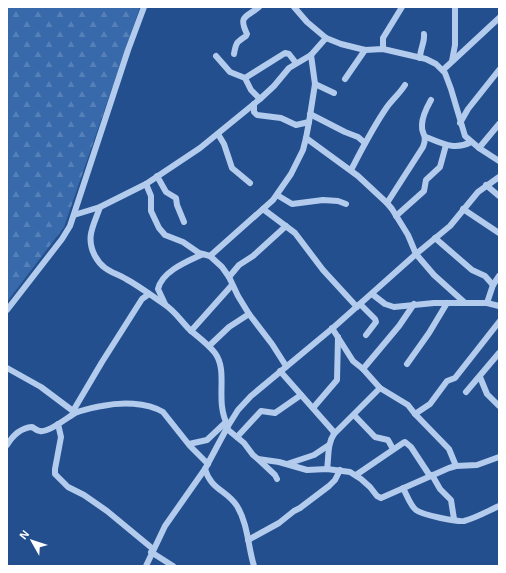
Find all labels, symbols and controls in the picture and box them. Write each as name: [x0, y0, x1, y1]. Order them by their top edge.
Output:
north arrow: [12, 521, 52, 561]
text: N: [17, 528, 31, 542]

